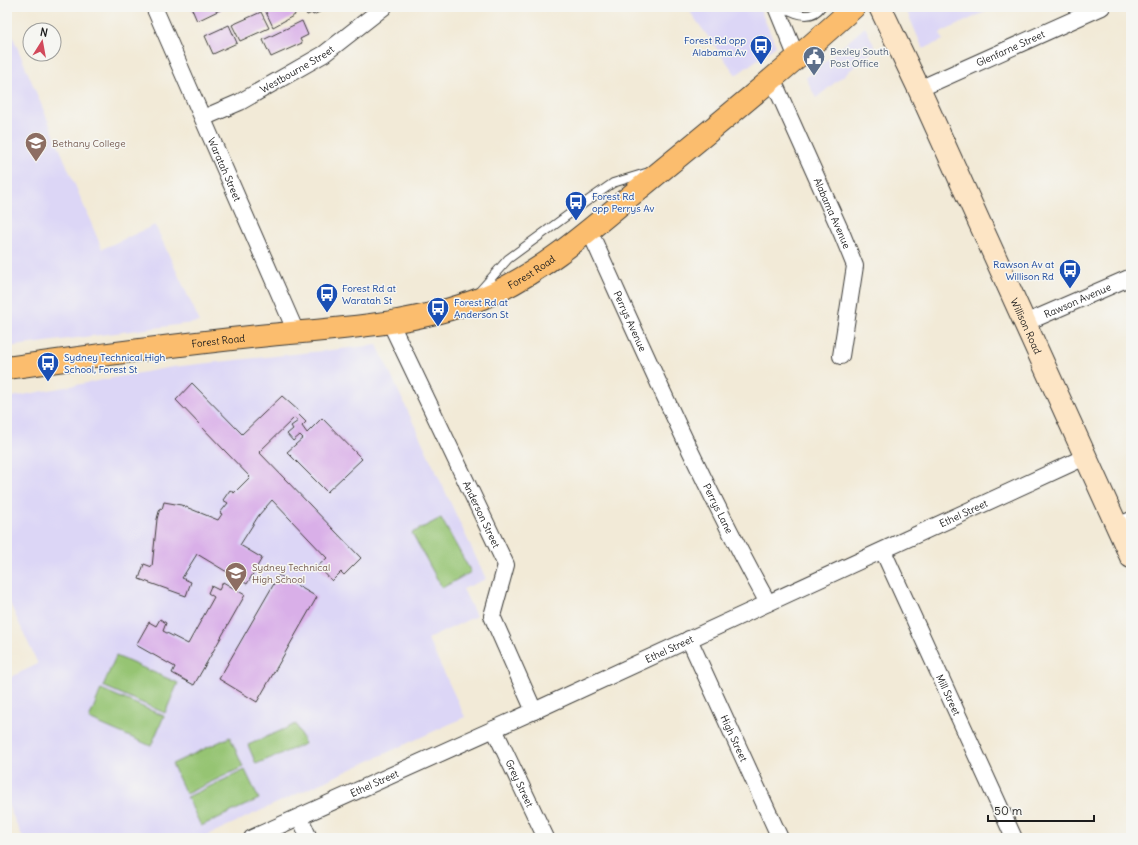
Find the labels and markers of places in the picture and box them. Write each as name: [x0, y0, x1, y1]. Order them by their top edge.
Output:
bus stop icon: Forest Rd opp Alabama Av: [748, 33, 774, 66]
place label: Forest Rd opp Alabama Av: [684, 34, 746, 59]
public building icon: Bexley South Post Office: [801, 44, 827, 77]
place label: Bexley South Post Office: [830, 45, 889, 70]
school or university icon: Bethany College: [23, 130, 49, 163]
place label: Bethany College: [52, 137, 126, 150]
bus stop icon: Forest Rd opp Perrys Av: [563, 189, 589, 222]
place label: Forest Rd opp Perrys Av: [592, 190, 655, 215]
bus stop icon: Rawson Av at Willison Rd: [1057, 257, 1083, 290]
place label: Rawson Av at Willison Rd: [993, 258, 1055, 283]
bus stop icon: Forest Rd at Waratah St: [314, 281, 340, 314]
place label: Forest Rd at Waratah St: [342, 282, 397, 307]
bus stop icon: Forest Rd at Anderson St: [425, 295, 451, 328]
place label: Forest Rd at Anderson St: [454, 296, 509, 321]
bus stop icon: Sydney Technical High School, Forest St: [35, 350, 61, 383]
place label: Sydney Technical High School, Forest St: [64, 351, 166, 376]
school or university icon: Sydney Technical High School: [223, 560, 249, 593]
place label: Sydney Technical High School: [252, 561, 330, 586]

